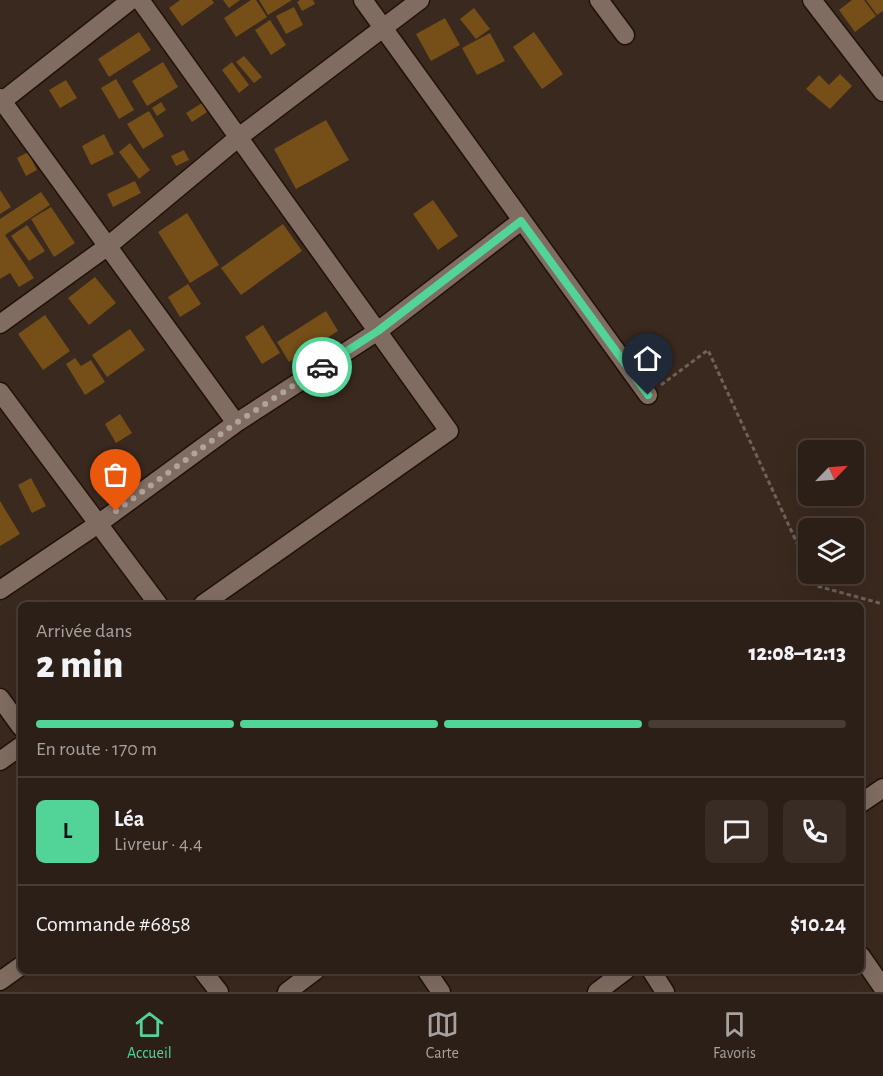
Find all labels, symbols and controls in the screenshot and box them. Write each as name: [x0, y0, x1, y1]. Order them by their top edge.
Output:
pin: [622, 333, 673, 395]
courier: [292, 337, 352, 397]
icon: home: [631, 342, 664, 375]
icon: car: [306, 351, 339, 384]
north arrow: [798, 440, 864, 506]
map controls: [798, 440, 864, 584]
pin: [90, 449, 141, 511]
icon: bag: [99, 458, 132, 491]
button: layers: [798, 518, 864, 584]
text: Arrivée dans: [36, 621, 132, 641]
text: 12:08–12:13: [749, 642, 846, 664]
text: 2 min: [36, 646, 123, 685]
text: En route · 170 m: [36, 739, 157, 759]
button: chat: [705, 800, 768, 863]
button: phone: [783, 800, 846, 863]
text: Léa: [114, 808, 144, 830]
text: L: [63, 820, 72, 842]
text: Livreur · 4.4: [114, 834, 203, 854]
text: Commande #6858: [36, 913, 191, 935]
text: $10.24: [790, 913, 846, 935]
tab: Accueil: [127, 1008, 172, 1063]
tab: Carte: [426, 1008, 459, 1063]
tab: Favoris: [713, 1008, 756, 1063]

